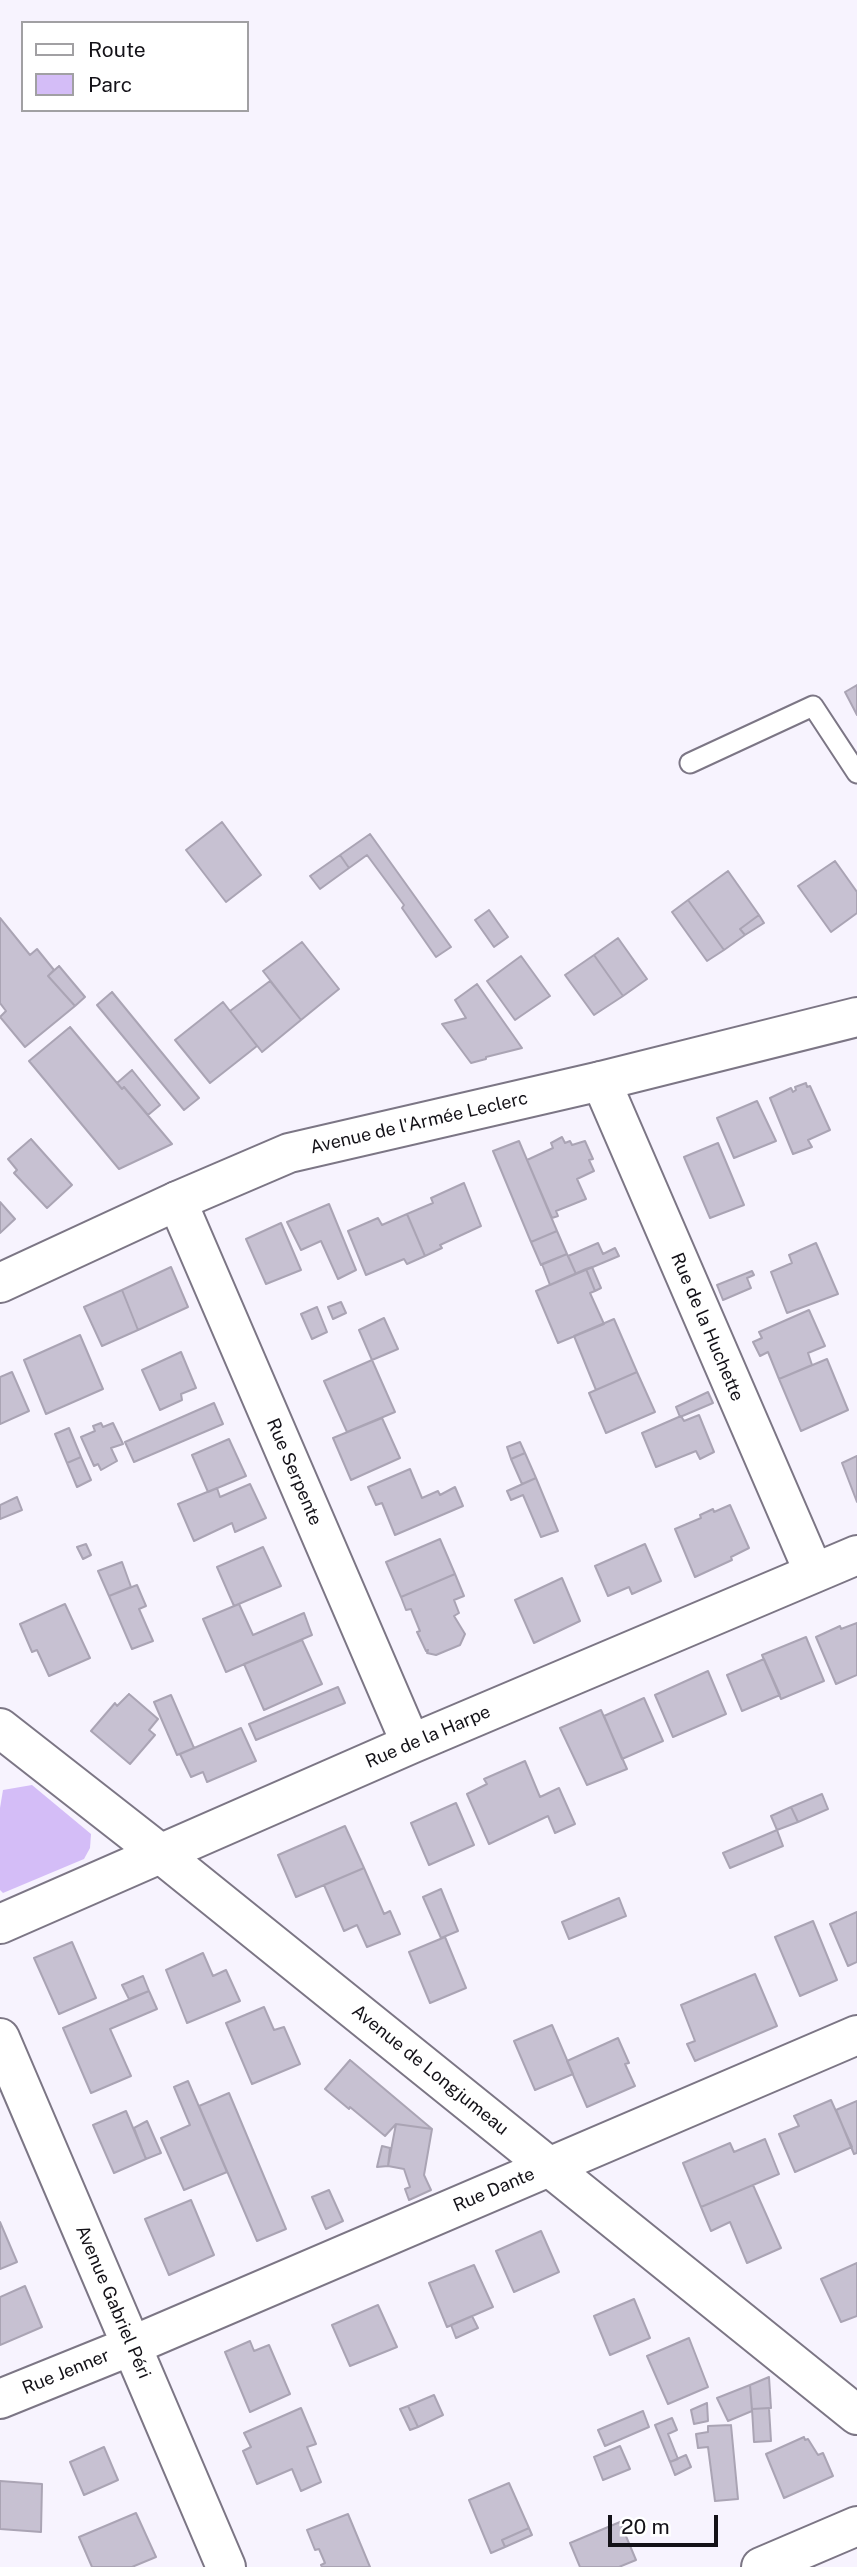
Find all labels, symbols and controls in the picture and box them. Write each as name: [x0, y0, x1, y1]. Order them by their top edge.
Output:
legend: [21, 21, 248, 112]
text: Route: [88, 37, 146, 62]
text: Parc: [88, 72, 132, 97]
street label: Avenue de l'Armée Leclerc: [308, 1087, 530, 1159]
street label: Rue de la Huchette: [666, 1250, 748, 1404]
street label: Rue Serpente: [262, 1415, 326, 1529]
street label: Rue de la Harpe: [362, 1701, 494, 1773]
street label: Avenue de Longjumeau: [347, 2000, 513, 2140]
street label: Rue Dante: [450, 2163, 538, 2217]
street label: Avenue Gabriel Péri: [71, 2222, 155, 2382]
street label: Rue Jenner: [19, 2345, 113, 2399]
scale bar: [612, 2500, 722, 2544]
text: 20 m: [621, 2514, 670, 2539]

